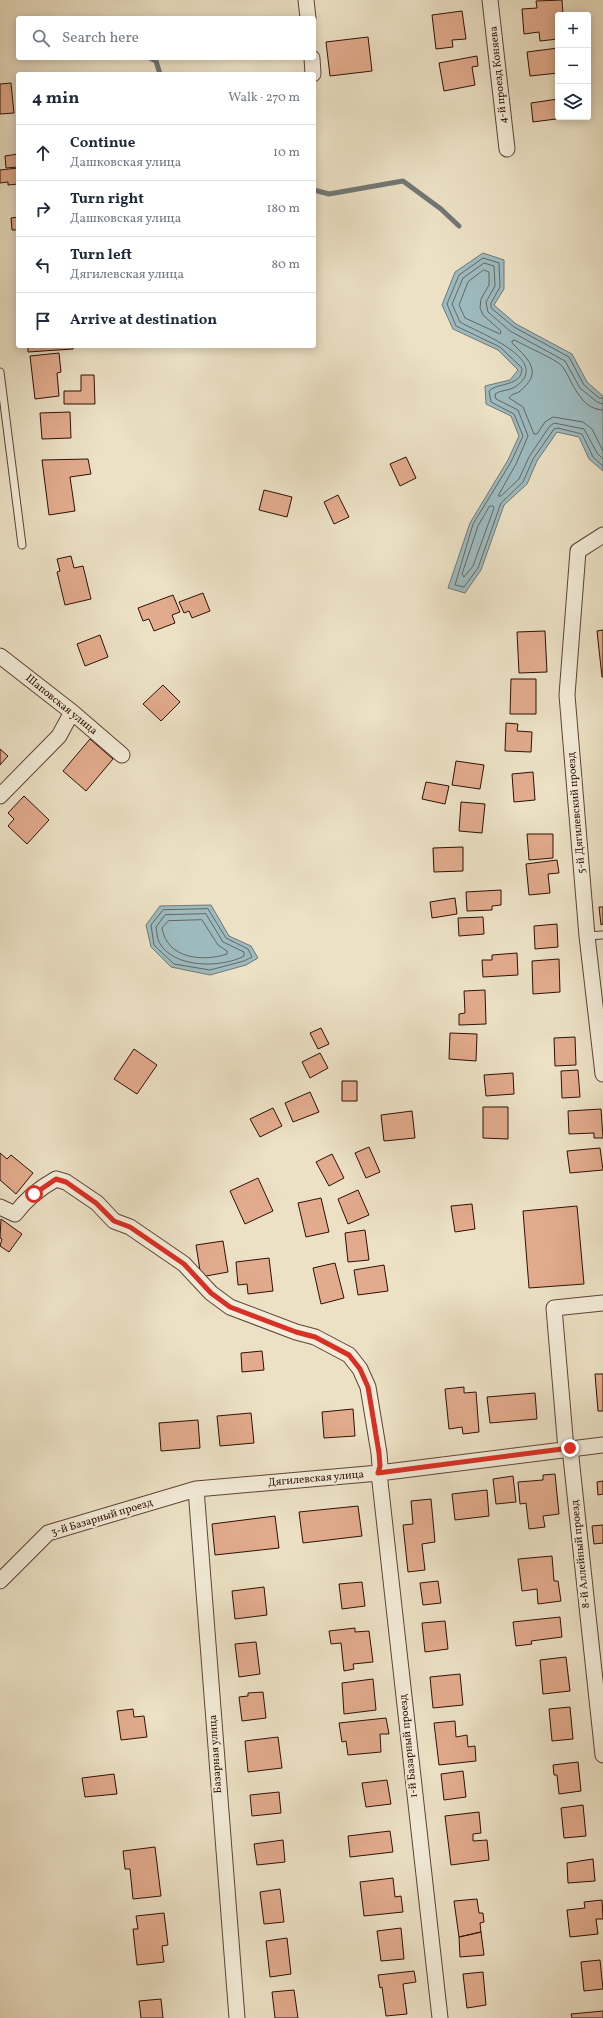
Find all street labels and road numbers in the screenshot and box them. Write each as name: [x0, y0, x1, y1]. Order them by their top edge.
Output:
street label: 4-й проезд Коняева: [486, 25, 512, 125]
street label: Шаповская улица: [22, 671, 101, 739]
street label: 5-й Дягилевский проезд: [564, 751, 590, 874]
street label: Дягилевская улица: [267, 1467, 365, 1491]
street label: 3-й Базарный проезд: [49, 1495, 155, 1541]
street label: 8-й Аллейный проезд: [568, 1498, 594, 1609]
street label: 1-й Базарный проезд: [396, 1693, 422, 1799]
street label: Базарная улица: [206, 1714, 226, 1794]

